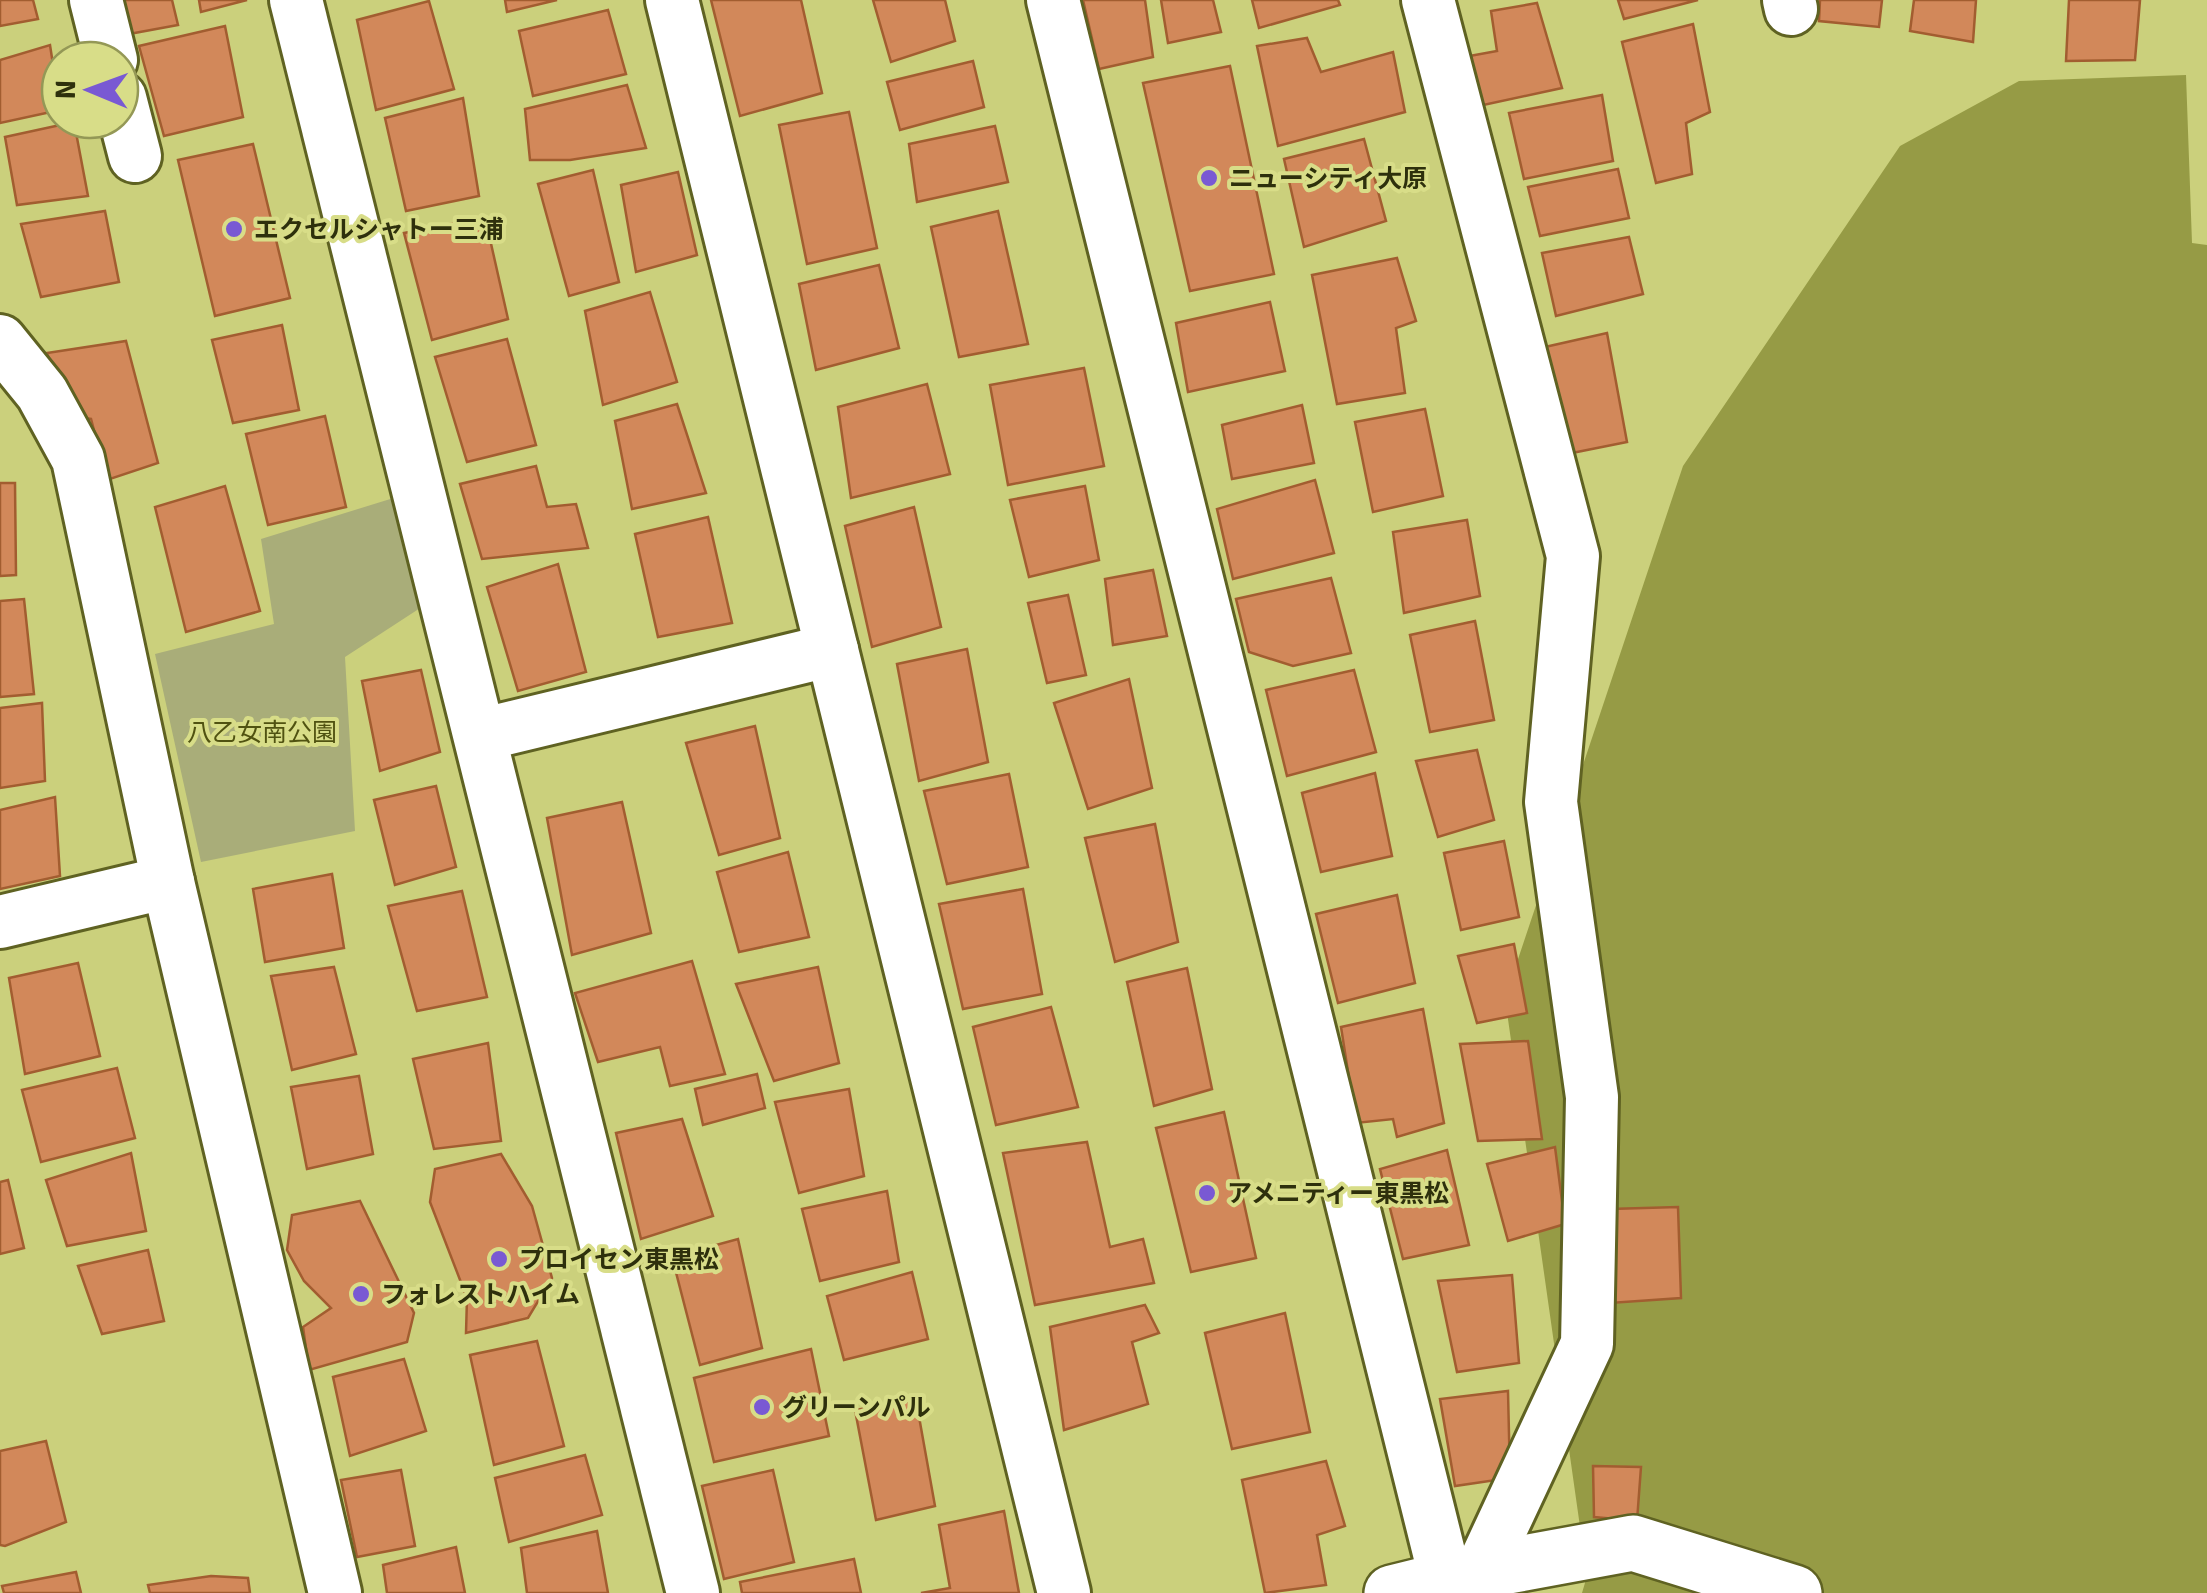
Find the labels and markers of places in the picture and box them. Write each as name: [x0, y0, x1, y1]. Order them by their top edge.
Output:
place label: ニューシティ大原: [1229, 163, 1427, 194]
marker: ニューシティ大原: [1198, 167, 1220, 189]
place label: エクセルシャトー三浦: [254, 214, 504, 245]
marker: エクセルシャトー三浦: [223, 218, 245, 240]
place label: アメニティー東黒松: [1227, 1178, 1449, 1209]
marker: アメニティー東黒松: [1196, 1182, 1218, 1204]
place label: プロイセン東黒松: [519, 1244, 719, 1275]
marker: プロイセン東黒松: [488, 1248, 510, 1270]
place label: フォレストハイム: [381, 1279, 580, 1310]
marker: フォレストハイム: [350, 1283, 372, 1305]
place label: グリーンパル: [782, 1392, 931, 1423]
marker: グリーンパル: [751, 1396, 773, 1418]

